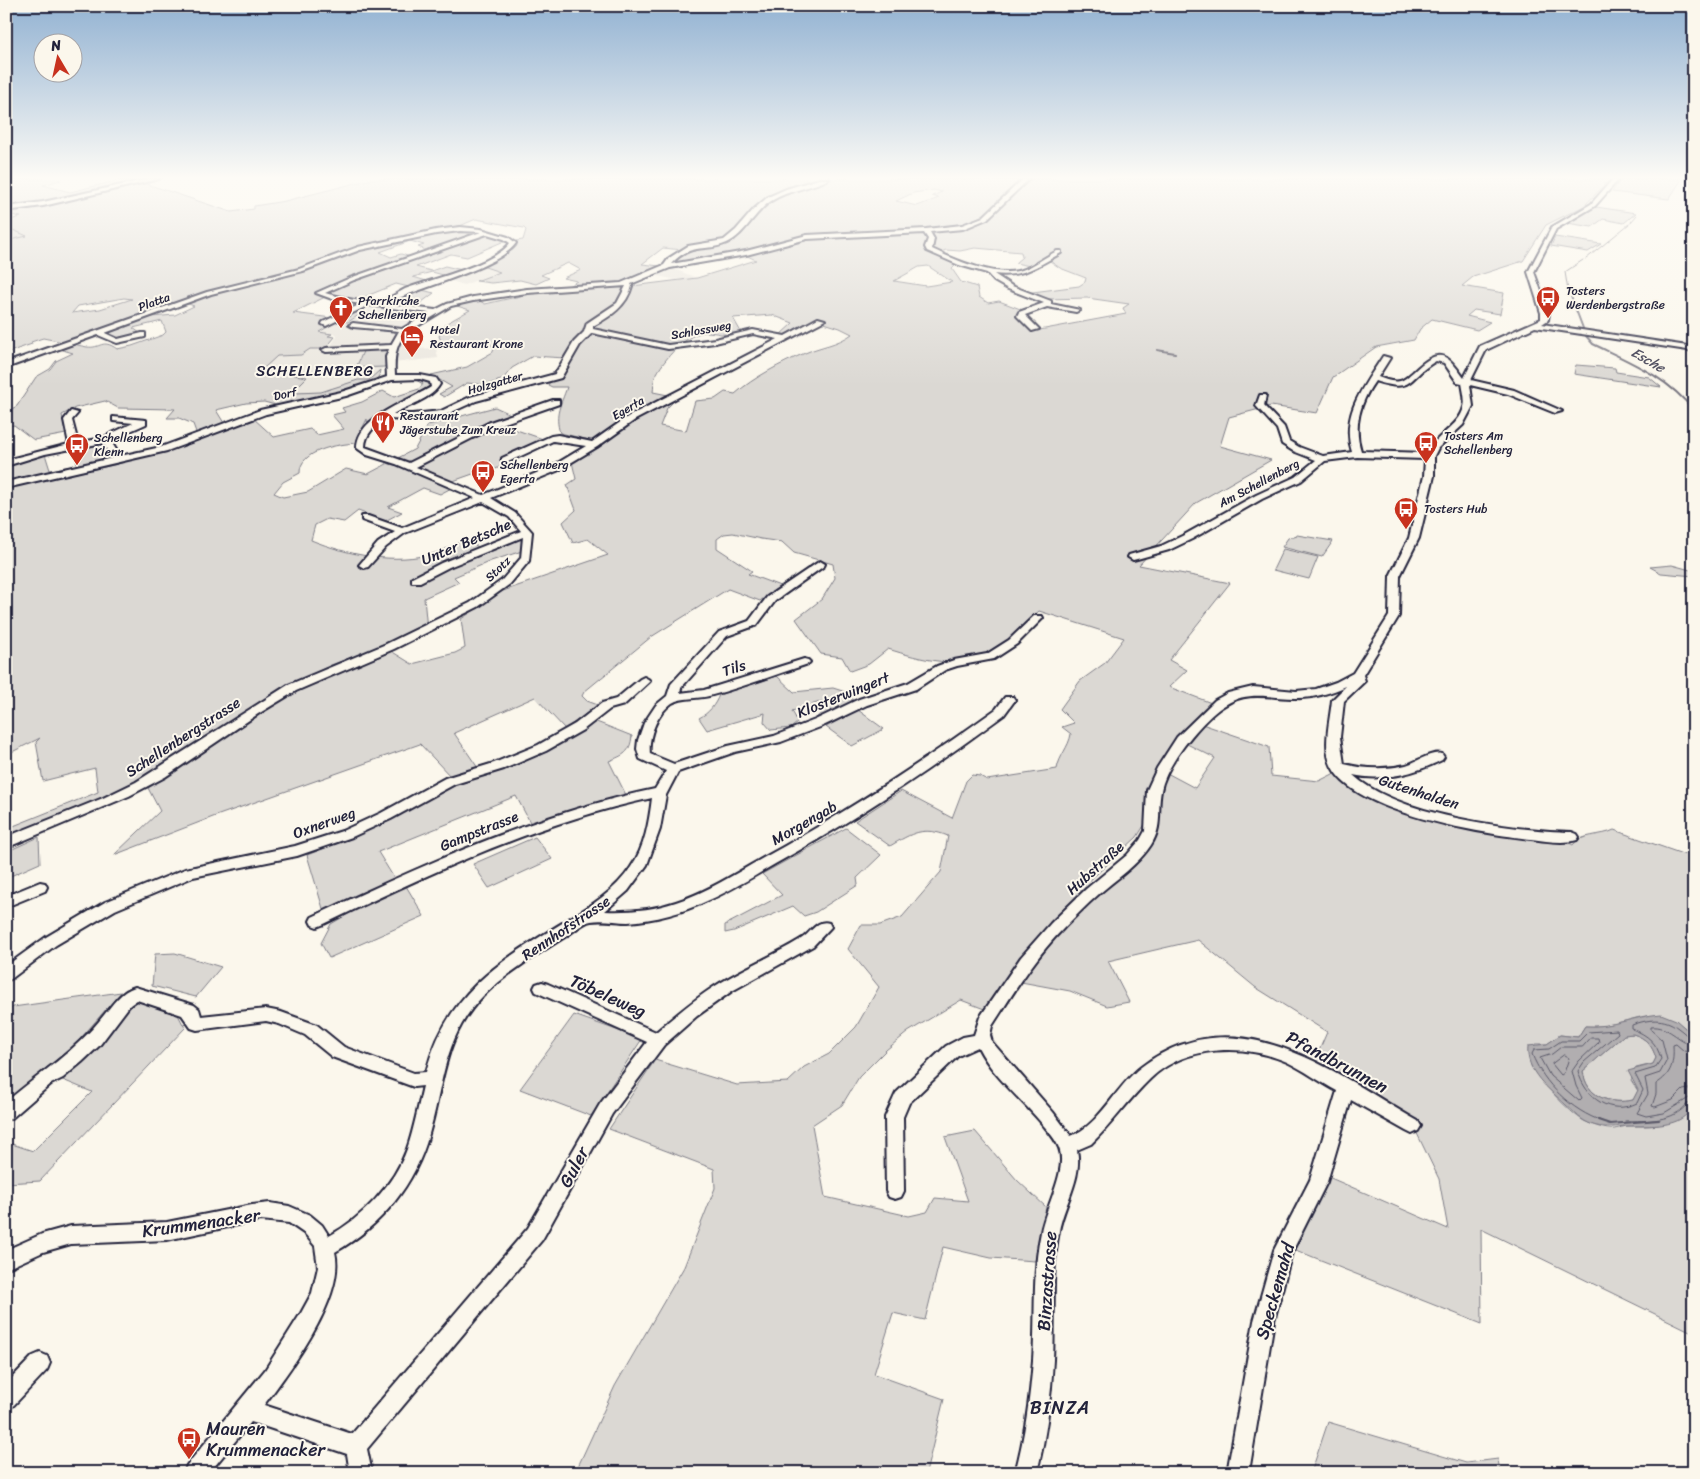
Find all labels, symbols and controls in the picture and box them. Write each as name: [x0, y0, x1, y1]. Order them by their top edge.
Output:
north arrow: [32, 32, 82, 82]
text: N: [48, 33, 63, 59]
place label: Tosters Werdenbergstraße: [1566, 280, 1665, 316]
bus stop icon: Tosters Werdenbergstraße: [1535, 285, 1561, 319]
street label: Platta: [135, 286, 174, 318]
place label: Pfarrkirche Schellenberg: [358, 290, 427, 326]
church icon: Pfarrkirche Schellenberg: [328, 295, 354, 329]
street label: Schlossweg: [669, 314, 733, 346]
place label: Hotel Restaurant Krone: [430, 319, 523, 355]
hotel icon: Hotel Restaurant Krone: [399, 324, 425, 358]
water label: Esche: [1626, 340, 1671, 381]
district label: SCHELLENBERG: [256, 358, 374, 384]
street label: Holzgatter: [465, 364, 526, 401]
street label: Dorf: [271, 380, 301, 407]
street label: Egerta: [607, 389, 649, 426]
place label: Restaurant Jägerstube Zum Kreuz: [399, 405, 517, 441]
restaurant icon: Restaurant Jägerstube Zum Kreuz: [370, 410, 396, 444]
place label: Tosters Am Schellenberg: [1444, 425, 1513, 461]
place label: Schellenberg Klenn: [94, 427, 163, 463]
bus stop icon: Tosters Am Schellenberg: [1413, 430, 1439, 464]
bus stop icon: Schellenberg Klenn: [64, 432, 90, 466]
street label: Am Schellenberg: [1214, 452, 1303, 514]
place label: Schellenberg Egerta: [500, 454, 569, 490]
bus stop icon: Schellenberg Egerta: [470, 459, 496, 493]
bus stop icon: Tosters Hub: [1393, 496, 1419, 530]
place label: Tosters Hub: [1424, 498, 1488, 520]
street label: Unter Betsche: [417, 511, 515, 573]
street label: Stotz: [480, 551, 517, 587]
street label: Tils: [719, 652, 749, 684]
street label: Klosterwingert: [793, 664, 894, 725]
street label: Schellenbergstrasse: [120, 690, 246, 784]
street label: Gutenhalden: [1375, 767, 1463, 817]
street label: Morgengab: [766, 794, 842, 852]
street label: Oxnerweg: [289, 800, 359, 846]
street label: Gampstrasse: [436, 803, 522, 859]
street label: Hubstraße: [1060, 835, 1130, 901]
street label: Rennhofstrasse: [516, 888, 616, 967]
street label: Töbeleweg: [564, 965, 652, 1027]
street label: Pfandbrunnen: [1280, 1022, 1394, 1103]
street label: Guler: [550, 1139, 599, 1193]
street label: Krummenacker: [140, 1199, 264, 1247]
street label: Binzastrasse: [1028, 1230, 1066, 1332]
street label: Speckemahd: [1246, 1237, 1305, 1343]
district label: BINZA: [1030, 1391, 1090, 1424]
place label: Mauren Krummenacker: [206, 1413, 326, 1466]
bus stop icon: Mauren Krummenacker: [176, 1426, 202, 1460]

